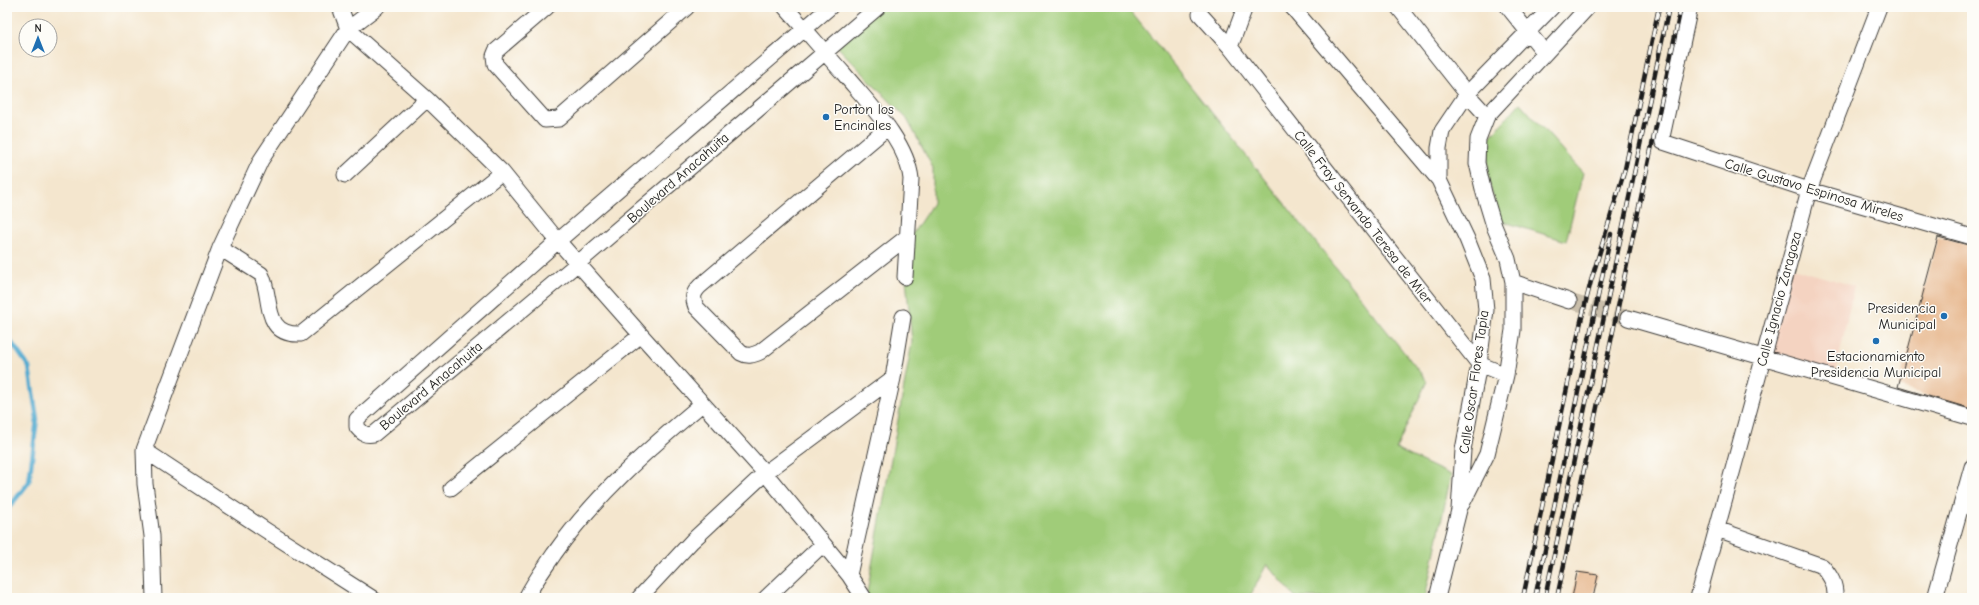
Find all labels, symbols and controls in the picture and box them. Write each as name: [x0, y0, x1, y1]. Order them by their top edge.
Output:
north arrow: [18, 18, 58, 58]
text: N: [34, 22, 42, 35]
place label: Porton los Encinales: [834, 101, 894, 134]
marker: Porton los Encinales: [821, 112, 831, 122]
street label: Calle Fray Servando Teresa de Mier: [1290, 127, 1436, 307]
street label: Boulevard Anacahuita: [624, 129, 732, 227]
street label: Calle Gustavo Espinosa Mireles: [1723, 155, 1906, 225]
street label: Calle Ignacio Zaragoza: [1753, 230, 1805, 368]
place label: Presidencia Municipal: [1868, 300, 1936, 333]
street label: Calle Oscar Flores Tapia: [1455, 309, 1493, 455]
marker: Presidencia Municipal: [1939, 311, 1949, 321]
marker: Estacionamiento Presidencia Municipal: [1871, 336, 1881, 346]
street label: Boulevard Anacahuita: [376, 338, 486, 434]
place label: Estacionamiento Presidencia Municipal: [1811, 348, 1941, 381]

